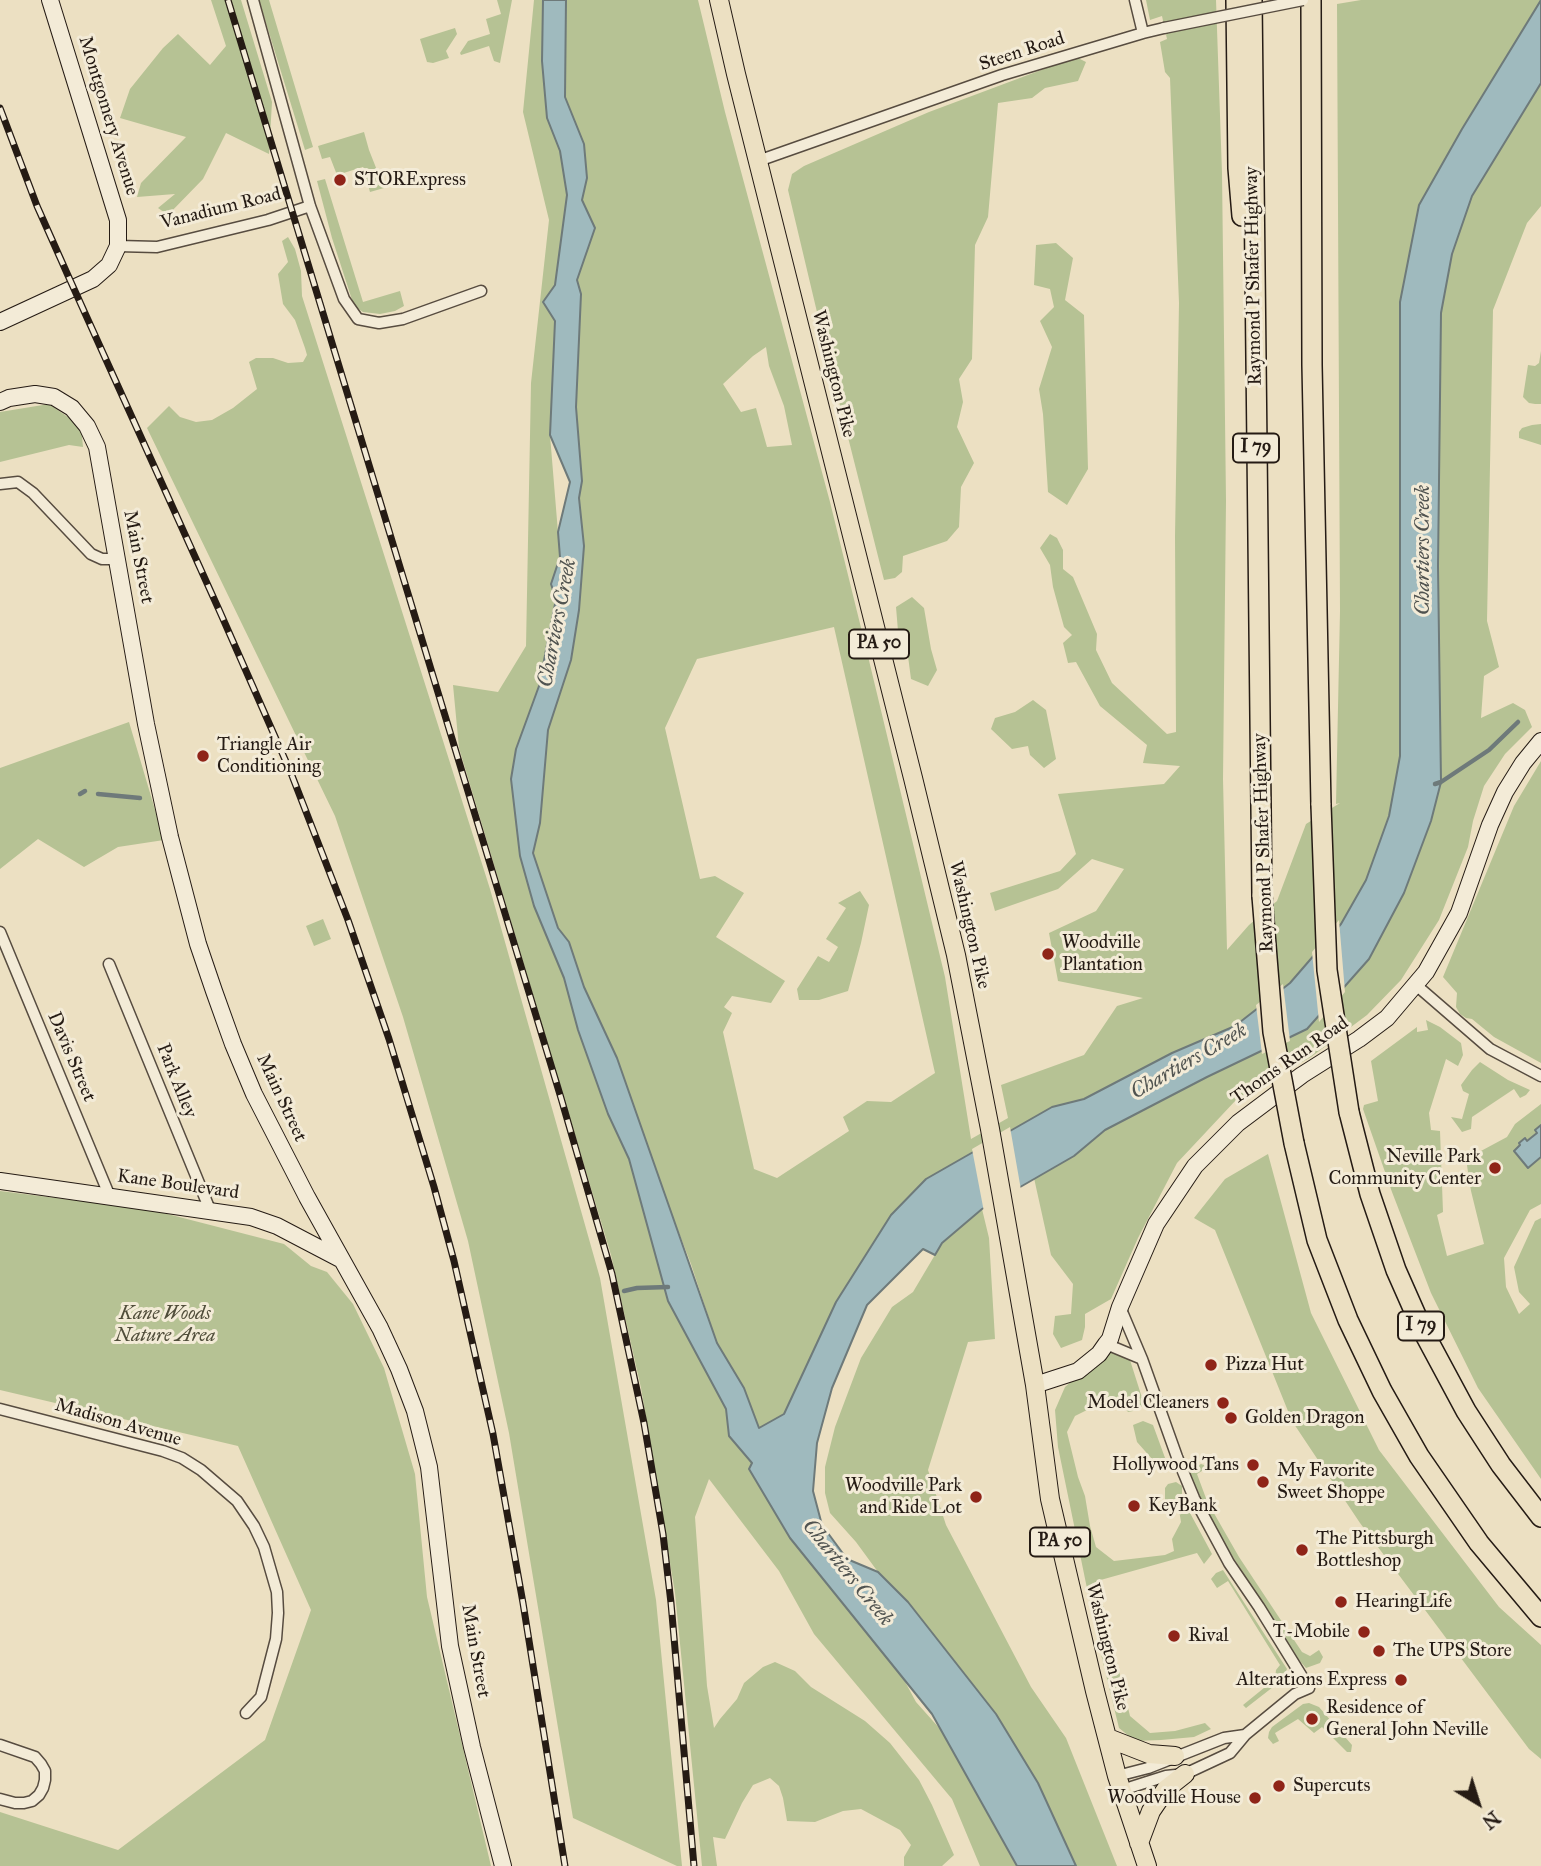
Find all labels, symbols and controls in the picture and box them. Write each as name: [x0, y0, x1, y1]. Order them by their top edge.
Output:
street label: Steen Road: [976, 28, 1068, 76]
street label: Montgomery Avenue: [73, 34, 143, 198]
street label: Raymond P Shafer Highway: [1241, 166, 1267, 386]
place label: STORExpress: [354, 169, 466, 191]
marker: STORExpress: [332, 172, 348, 188]
street label: Vanadium Road: [158, 183, 284, 235]
street label: Washington Pike: [806, 308, 860, 440]
road number: I 79: [1233, 434, 1279, 462]
water label: Chartiers Creek: [1411, 485, 1437, 615]
street label: Main Street: [118, 508, 158, 606]
water label: Chartiers Creek: [533, 557, 583, 689]
road number: PA 50: [849, 630, 909, 658]
street label: Raymond P Shafer Highway: [1249, 733, 1279, 953]
place label: Triangle Air Conditioning: [217, 734, 321, 778]
marker: Triangle Air Conditioning: [195, 748, 211, 764]
street label: Washington Pike: [943, 859, 995, 991]
place label: Woodville Plantation: [1062, 932, 1143, 976]
marker: Woodville Plantation: [1040, 946, 1056, 962]
street label: Davis Street: [42, 1009, 100, 1105]
street label: Thoms Run Road: [1227, 1012, 1353, 1110]
water label: Chartiers Creek: [1126, 1019, 1252, 1105]
street label: Park Alley: [151, 1040, 201, 1122]
street label: Main Street: [251, 1050, 311, 1146]
place label: Neville Park Community Center: [1328, 1146, 1481, 1190]
marker: Neville Park Community Center: [1487, 1160, 1503, 1176]
street label: Kane Boulevard: [116, 1165, 240, 1205]
park label: Kane Woods Nature Area: [115, 1303, 215, 1347]
road number: I 79: [1398, 1311, 1444, 1340]
place label: Pizza Hut: [1225, 1354, 1304, 1376]
marker: Pizza Hut: [1203, 1357, 1219, 1373]
place label: Model Cleaners: [1087, 1392, 1209, 1414]
street label: Madison Avenue: [52, 1394, 184, 1452]
marker: Model Cleaners: [1215, 1395, 1231, 1411]
place label: Golden Dragon: [1245, 1407, 1364, 1429]
marker: Golden Dragon: [1223, 1410, 1239, 1426]
place label: Hollywood Tans: [1112, 1454, 1239, 1476]
marker: Hollywood Tans: [1245, 1457, 1261, 1473]
place label: My Favorite Sweet Shoppe: [1277, 1460, 1385, 1504]
marker: My Favorite Sweet Shoppe: [1255, 1474, 1271, 1490]
place label: Woodville Park and Ride Lot: [845, 1475, 962, 1519]
marker: Woodville Park and Ride Lot: [968, 1489, 984, 1505]
place label: KeyBank: [1148, 1495, 1217, 1517]
marker: KeyBank: [1126, 1498, 1142, 1514]
water label: Chartiers Creek: [796, 1514, 898, 1632]
road number: PA 50: [1030, 1527, 1090, 1556]
place label: The Pittsburgh Bottleshop: [1316, 1528, 1434, 1572]
marker: The Pittsburgh Bottleshop: [1294, 1542, 1310, 1558]
street label: Washington Pike: [1080, 1581, 1134, 1713]
place label: HearingLife: [1355, 1591, 1452, 1613]
marker: HearingLife: [1333, 1594, 1349, 1610]
street label: Main Street: [456, 1603, 494, 1699]
place label: T-Mobile: [1273, 1621, 1350, 1643]
marker: T-Mobile: [1356, 1624, 1372, 1640]
place label: Rival: [1188, 1625, 1229, 1647]
marker: Rival: [1166, 1628, 1182, 1644]
place label: The UPS Store: [1393, 1640, 1512, 1662]
marker: The UPS Store: [1371, 1643, 1387, 1659]
place label: Alterations Express: [1236, 1669, 1387, 1691]
marker: Alterations Express: [1393, 1672, 1409, 1688]
place label: Residence of General John Neville: [1326, 1697, 1488, 1741]
marker: Residence of General John Neville: [1304, 1711, 1320, 1727]
north arrow: [1443, 1768, 1513, 1838]
place label: Supercuts: [1293, 1775, 1370, 1797]
marker: Supercuts: [1271, 1778, 1287, 1794]
place label: Woodville House: [1107, 1787, 1241, 1809]
marker: Woodville House: [1247, 1790, 1263, 1806]
text: N: [1478, 1806, 1505, 1834]

